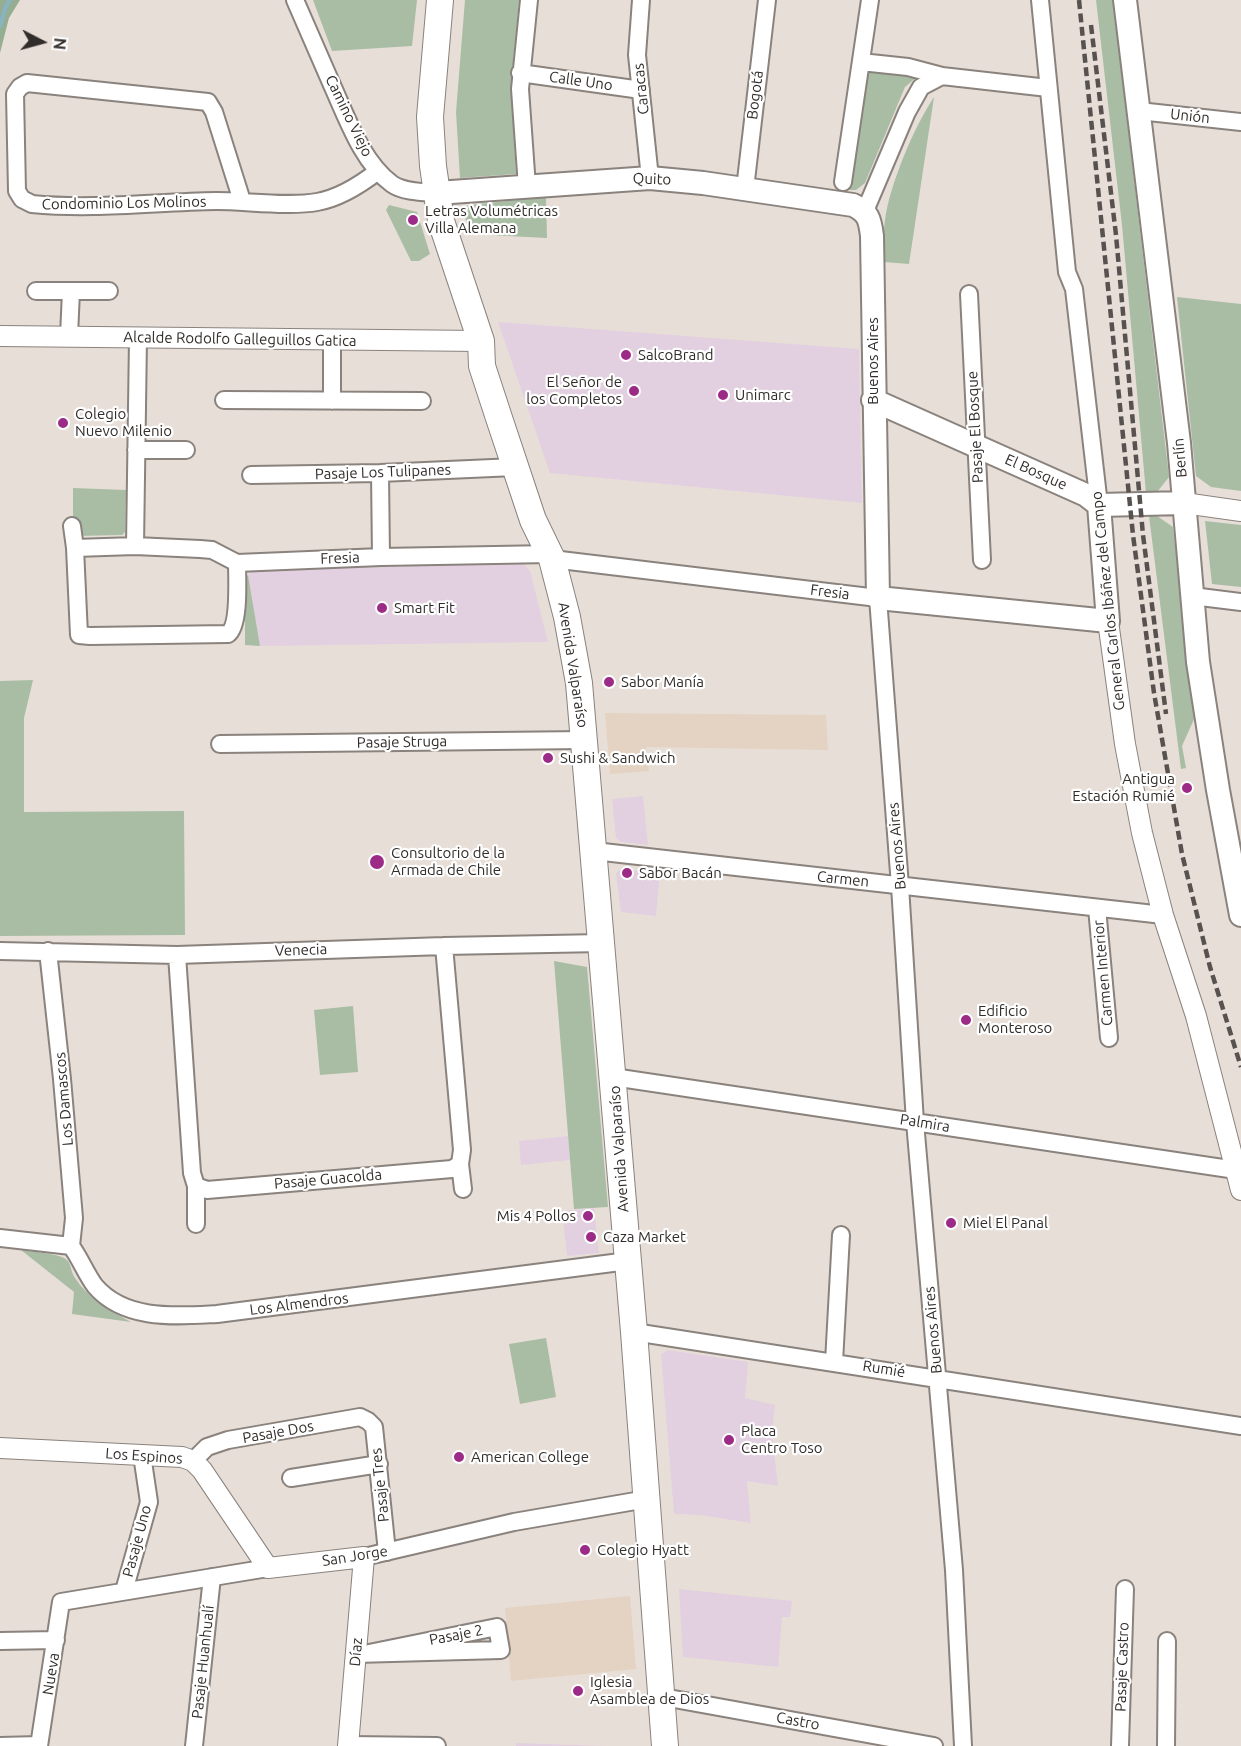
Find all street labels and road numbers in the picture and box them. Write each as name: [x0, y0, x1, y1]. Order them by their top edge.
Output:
street label: Caracas: [629, 62, 653, 116]
street label: Calle Uno: [548, 68, 614, 94]
street label: Bogotá: [743, 69, 767, 121]
street label: Camino Viejo: [321, 72, 377, 160]
street label: Unión: [1169, 105, 1211, 127]
street label: Quito: [632, 169, 672, 189]
street label: Condominio Los Molinos: [42, 193, 206, 213]
street label: Buenos Aires: [864, 317, 882, 405]
street label: Alcalde Rodolfo Galleguillos Gatica: [123, 328, 357, 350]
street label: Pasaje El Bosque: [963, 370, 987, 484]
street label: Berlín: [1169, 437, 1191, 479]
street label: El Bosque: [1002, 450, 1070, 494]
street label: Pasaje Los Tulipanes: [315, 461, 451, 483]
street label: General Carlos Ibáñez del Campo: [1088, 490, 1128, 712]
street label: Fresia: [320, 548, 360, 568]
street label: Fresia: [809, 581, 851, 603]
street label: Avenida Valparaíso: [554, 601, 592, 729]
street label: Pasaje Struga: [357, 732, 447, 752]
street label: Buenos Aires: [884, 802, 910, 890]
street label: Carmen: [816, 867, 870, 891]
street label: Carmen Interior: [1089, 919, 1117, 1027]
street label: Venecia: [274, 940, 328, 960]
street label: Los Damascos: [51, 1051, 77, 1147]
street label: Avenida Valparaíso: [606, 1085, 632, 1213]
street label: Palmira: [899, 1110, 951, 1136]
street label: Pasaje Guacolda: [273, 1165, 383, 1193]
street label: Buenos Aires: [920, 1286, 946, 1374]
street label: Los Almendros: [248, 1289, 350, 1319]
street label: Rumié: [861, 1357, 907, 1381]
street label: Pasaje Dos: [241, 1417, 315, 1447]
street label: Los Espinos: [105, 1444, 183, 1468]
street label: Pasaje Tres: [367, 1447, 393, 1523]
street label: Pasaje Uno: [119, 1503, 155, 1579]
street label: San Jorge: [321, 1542, 389, 1570]
street label: Pasaje Huanhualí: [188, 1604, 218, 1720]
street label: Pasaje 2: [427, 1621, 485, 1649]
street label: Pasaje Castro: [1111, 1622, 1133, 1712]
street label: Díaz: [346, 1637, 366, 1667]
street label: Nueva: [39, 1652, 63, 1696]
street label: Castro: [775, 1708, 821, 1734]

